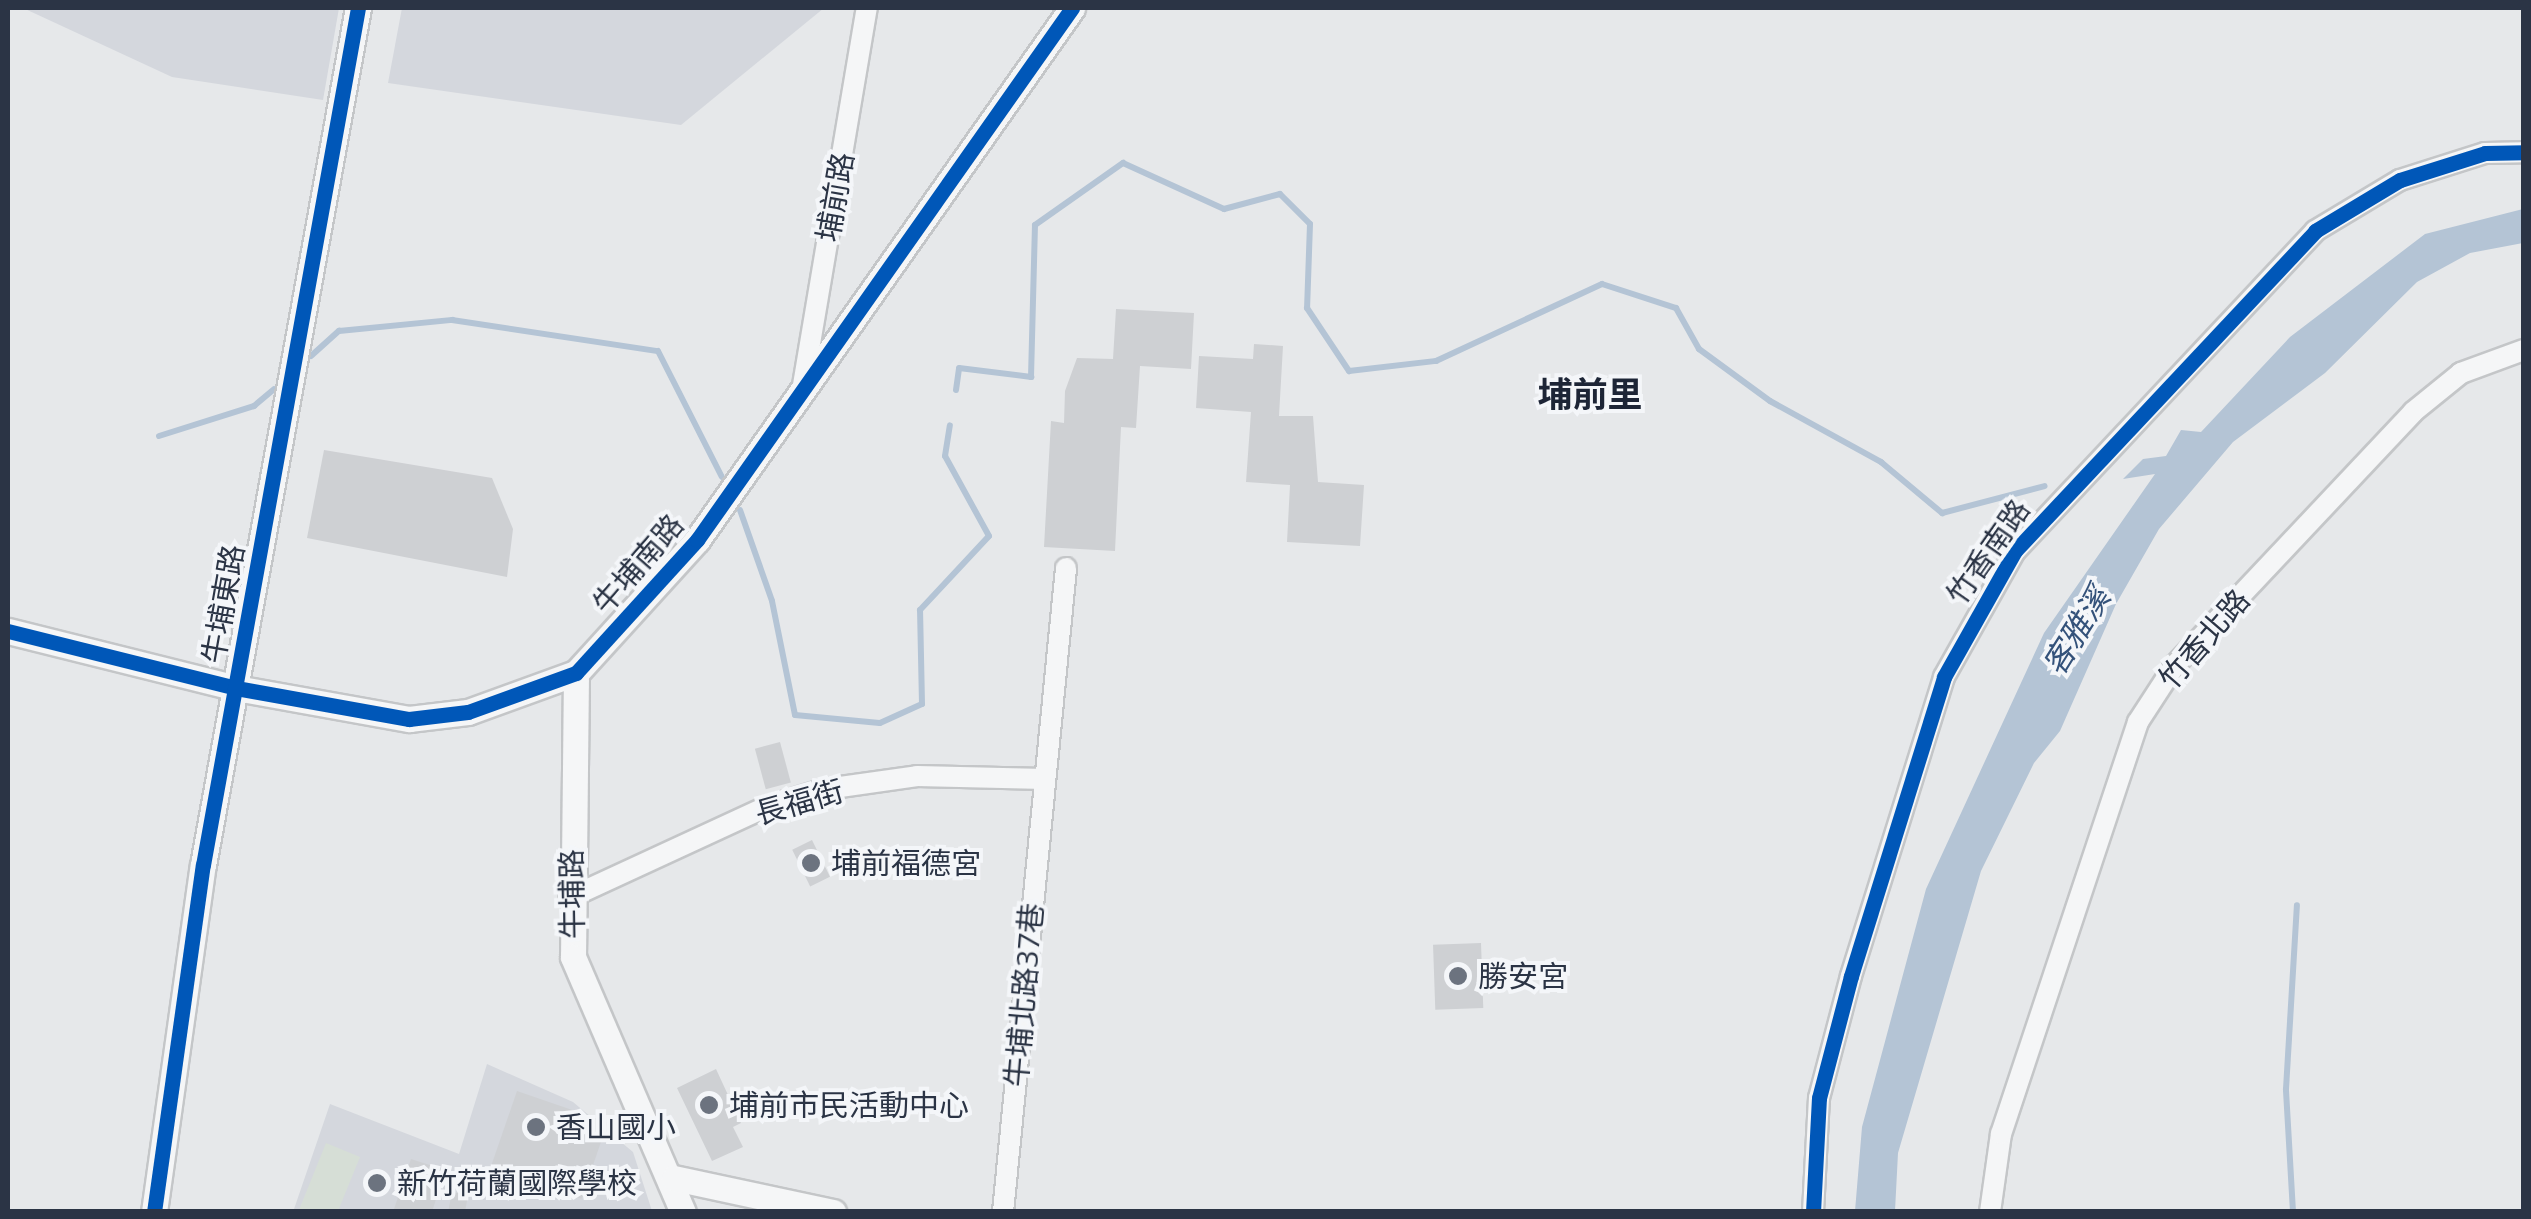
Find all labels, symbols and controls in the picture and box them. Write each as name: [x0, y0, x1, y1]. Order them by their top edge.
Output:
street label: 埔前路: [809, 150, 861, 244]
district label: 埔前里: [1538, 373, 1642, 415]
street label: 竹香南路: [1939, 493, 2037, 611]
street label: 牛埔南路: [585, 507, 691, 621]
street label: 牛埔東路: [195, 542, 251, 666]
water label: 客雅溪: [2034, 580, 2118, 682]
street label: 竹香北路: [2151, 582, 2257, 696]
street label: 長福街: [751, 772, 847, 832]
place label: 埔前福德宮: [831, 845, 981, 881]
street label: 牛埔路: [553, 849, 591, 939]
marker: 埔前福德宮: [800, 852, 822, 874]
street label: 牛埔北路37巷: [998, 902, 1050, 1088]
place label: 勝安宮: [1478, 958, 1568, 994]
marker: 勝安宮: [1447, 965, 1469, 987]
place label: 埔前市民活動中心: [729, 1087, 969, 1123]
marker: 埔前市民活動中心: [698, 1094, 720, 1116]
place label: 香山國小: [556, 1109, 676, 1145]
marker: 香山國小: [525, 1116, 547, 1138]
place label: 新竹荷蘭國際學校: [397, 1165, 637, 1201]
marker: 新竹荷蘭國際學校: [366, 1172, 388, 1194]

